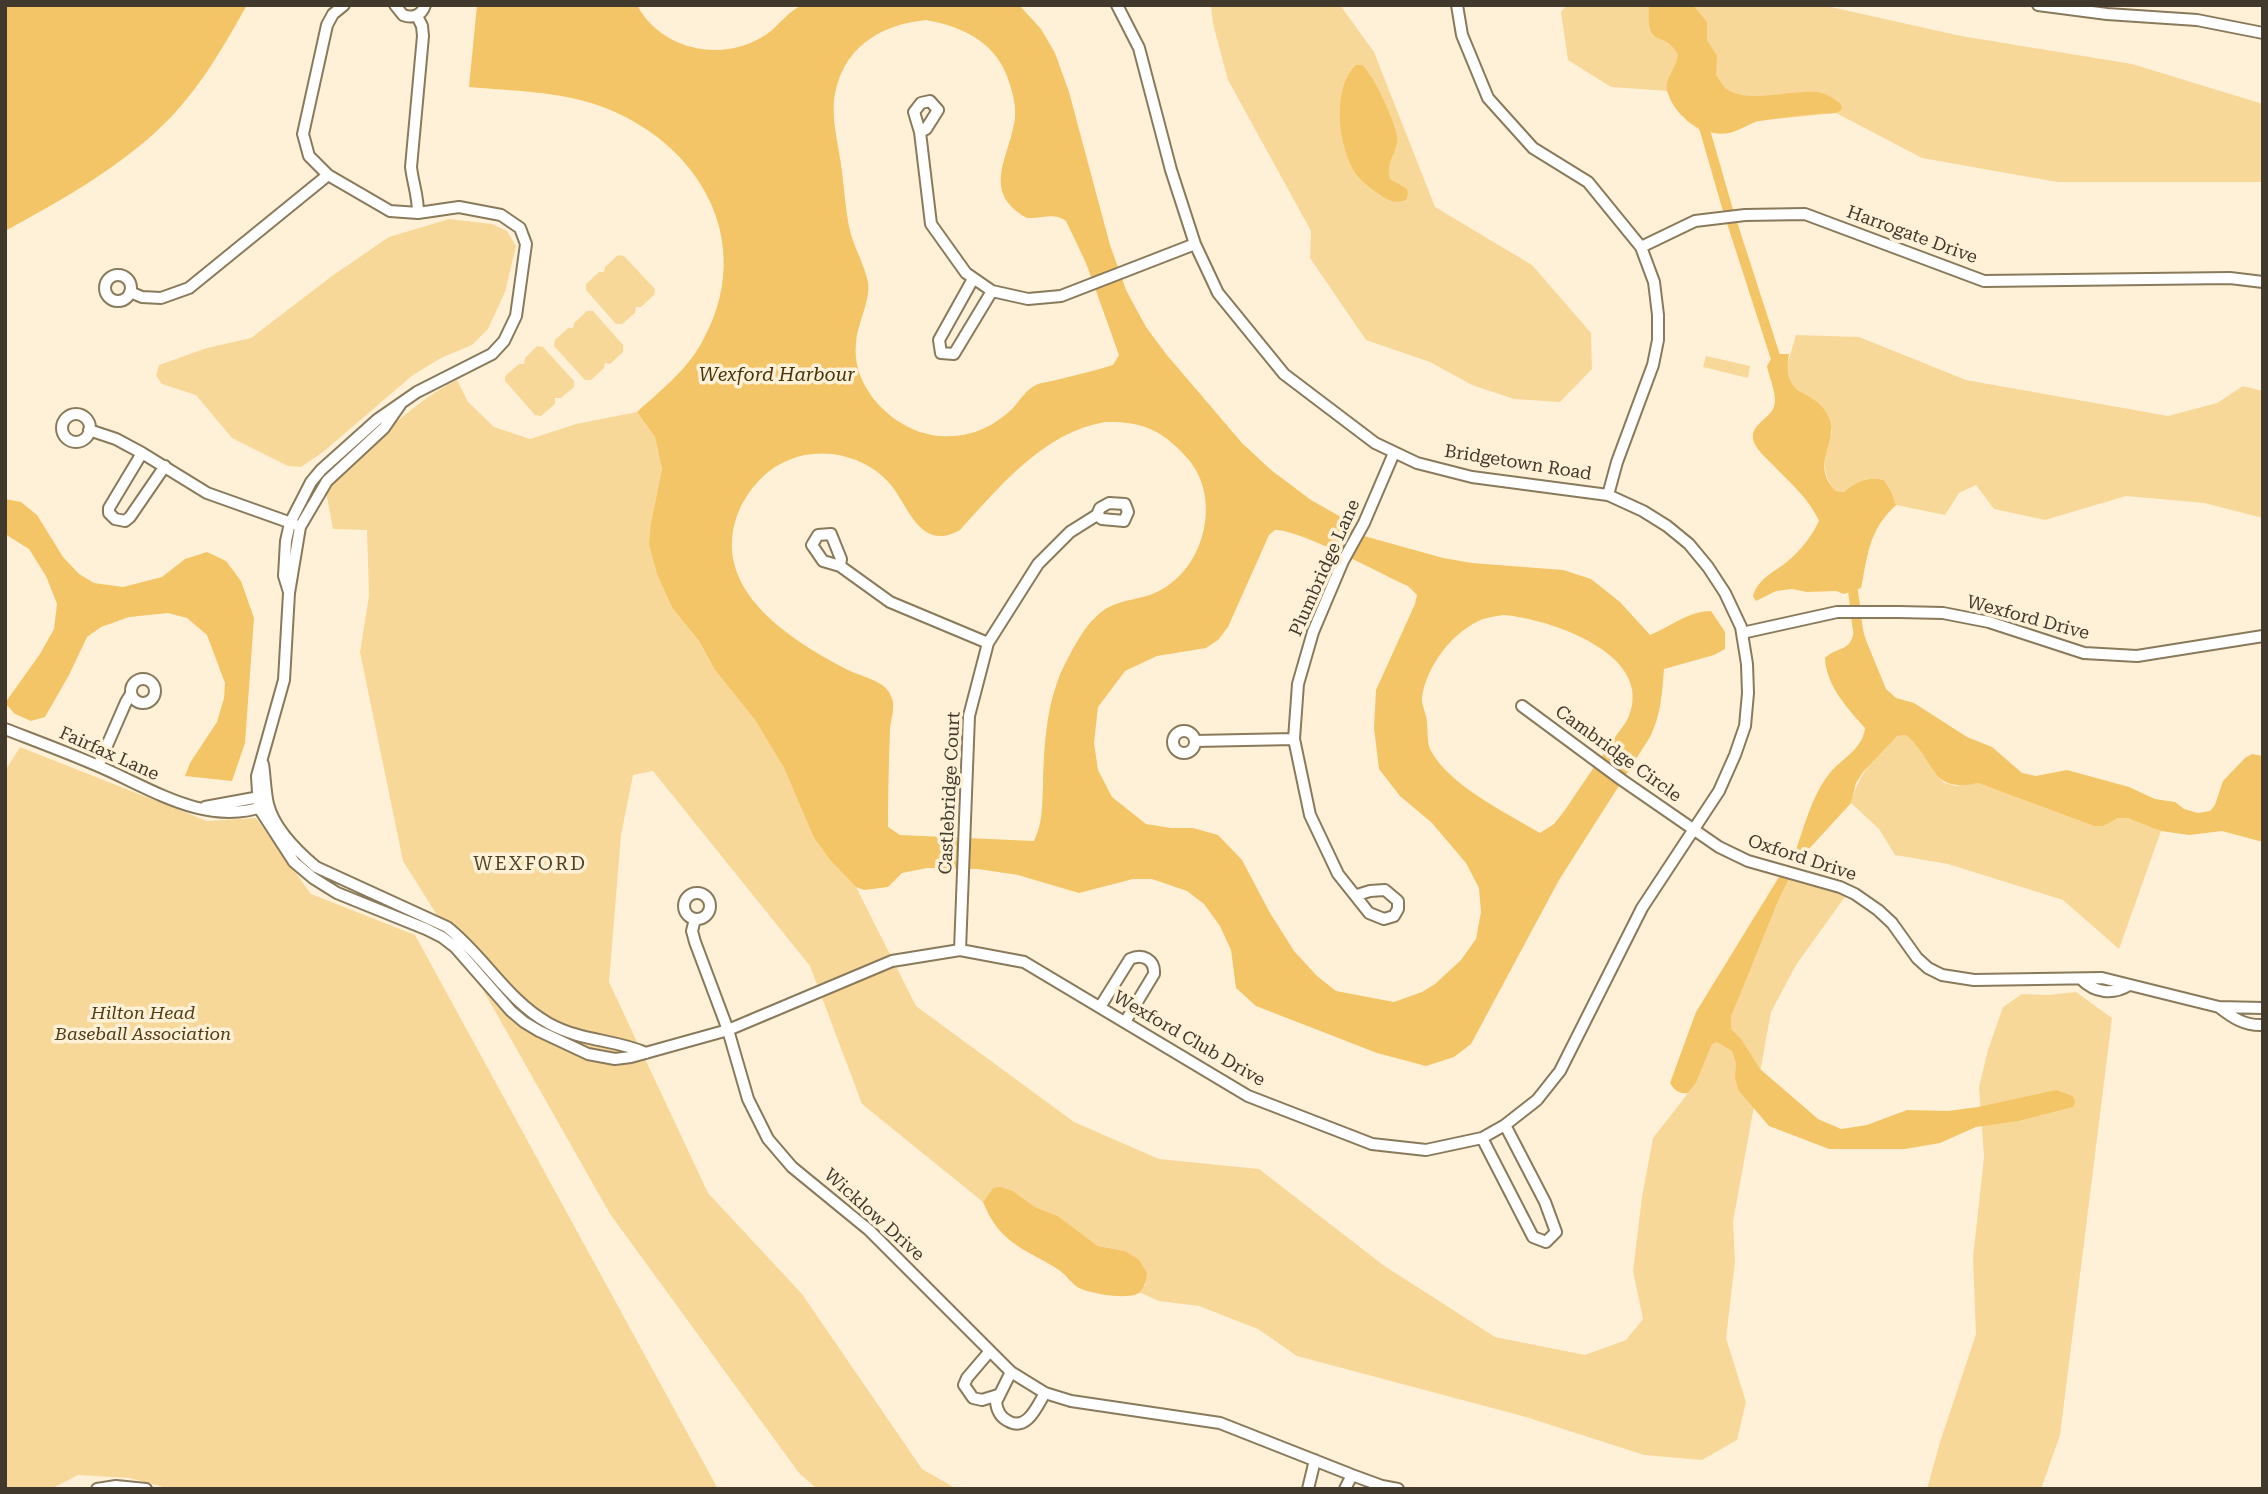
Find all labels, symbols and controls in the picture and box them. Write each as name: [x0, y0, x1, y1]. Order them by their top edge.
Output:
street label: Harrogate Drive: [1844, 201, 1980, 269]
water label: Wexford Harbour: [699, 364, 855, 386]
street label: Bridgetown Road: [1443, 441, 1593, 485]
street label: Plumbridge Lane: [1285, 496, 1365, 640]
street label: Wexford Drive: [1964, 591, 2092, 645]
street label: Cambridge Circle: [1551, 701, 1685, 807]
street label: Castlebridge Court: [935, 711, 965, 875]
street label: Fairfax Lane: [56, 722, 162, 786]
street label: Oxford Drive: [1745, 830, 1859, 886]
district label: WEXFORD: [474, 853, 586, 875]
street label: Wexford Club Drive: [1109, 987, 1269, 1091]
park label: Hilton Head Baseball Association: [55, 1003, 231, 1046]
street label: Wicklow Drive: [819, 1164, 929, 1266]

